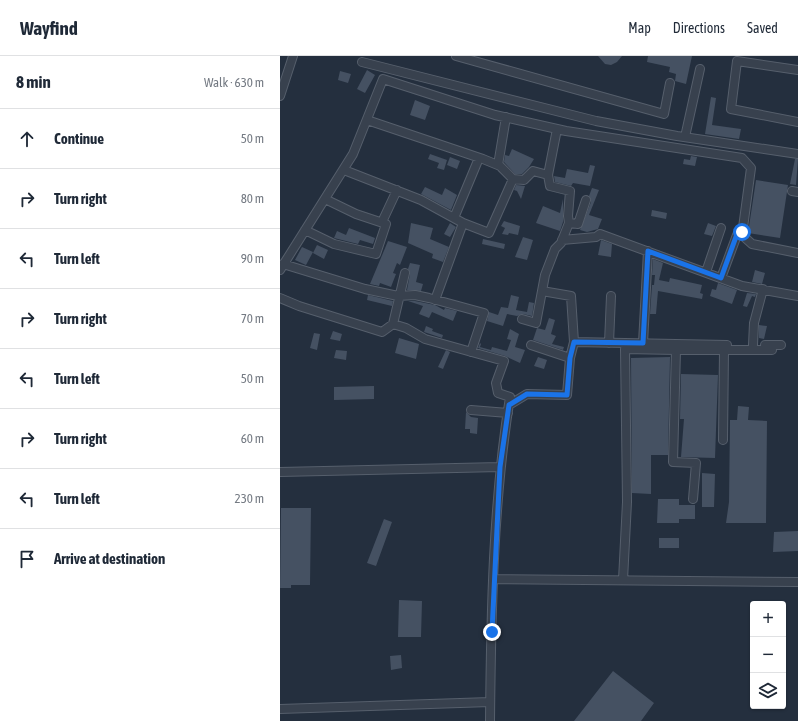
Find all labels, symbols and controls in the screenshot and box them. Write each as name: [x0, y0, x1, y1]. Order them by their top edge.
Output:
text: Wayfind: [20, 17, 78, 39]
text: Map: [628, 20, 651, 36]
text: Directions: [673, 20, 725, 36]
text: Saved: [747, 20, 778, 36]
text: 8 min: [16, 72, 51, 92]
text: Walk · 630 m: [204, 75, 264, 90]
icon: ahead: [16, 128, 38, 150]
text: Continue: [54, 130, 104, 147]
text: 50 m: [241, 131, 264, 146]
icon: right: [16, 188, 38, 210]
text: Turn right: [54, 190, 107, 207]
text: 80 m: [241, 191, 264, 206]
route start: [733, 223, 751, 241]
icon: left: [16, 248, 38, 270]
text: Turn left: [54, 250, 100, 267]
text: 90 m: [241, 251, 264, 266]
icon: right: [16, 308, 38, 330]
text: Turn right: [54, 310, 107, 327]
text: 70 m: [241, 311, 264, 326]
icon: left: [16, 368, 38, 390]
text: Turn left: [54, 370, 100, 387]
text: 50 m: [241, 371, 264, 386]
icon: right: [16, 428, 38, 450]
text: Turn right: [54, 430, 107, 447]
text: 60 m: [241, 431, 264, 446]
icon: left: [16, 488, 38, 510]
text: Turn left: [54, 490, 100, 507]
text: 230 m: [235, 491, 264, 506]
icon: arrive: [16, 548, 38, 570]
text: Arrive at destination: [54, 550, 165, 567]
map controls: [750, 601, 786, 709]
button: +: [750, 601, 786, 637]
route end: [483, 623, 501, 641]
button: −: [750, 637, 786, 673]
button: layers: [750, 673, 786, 709]

